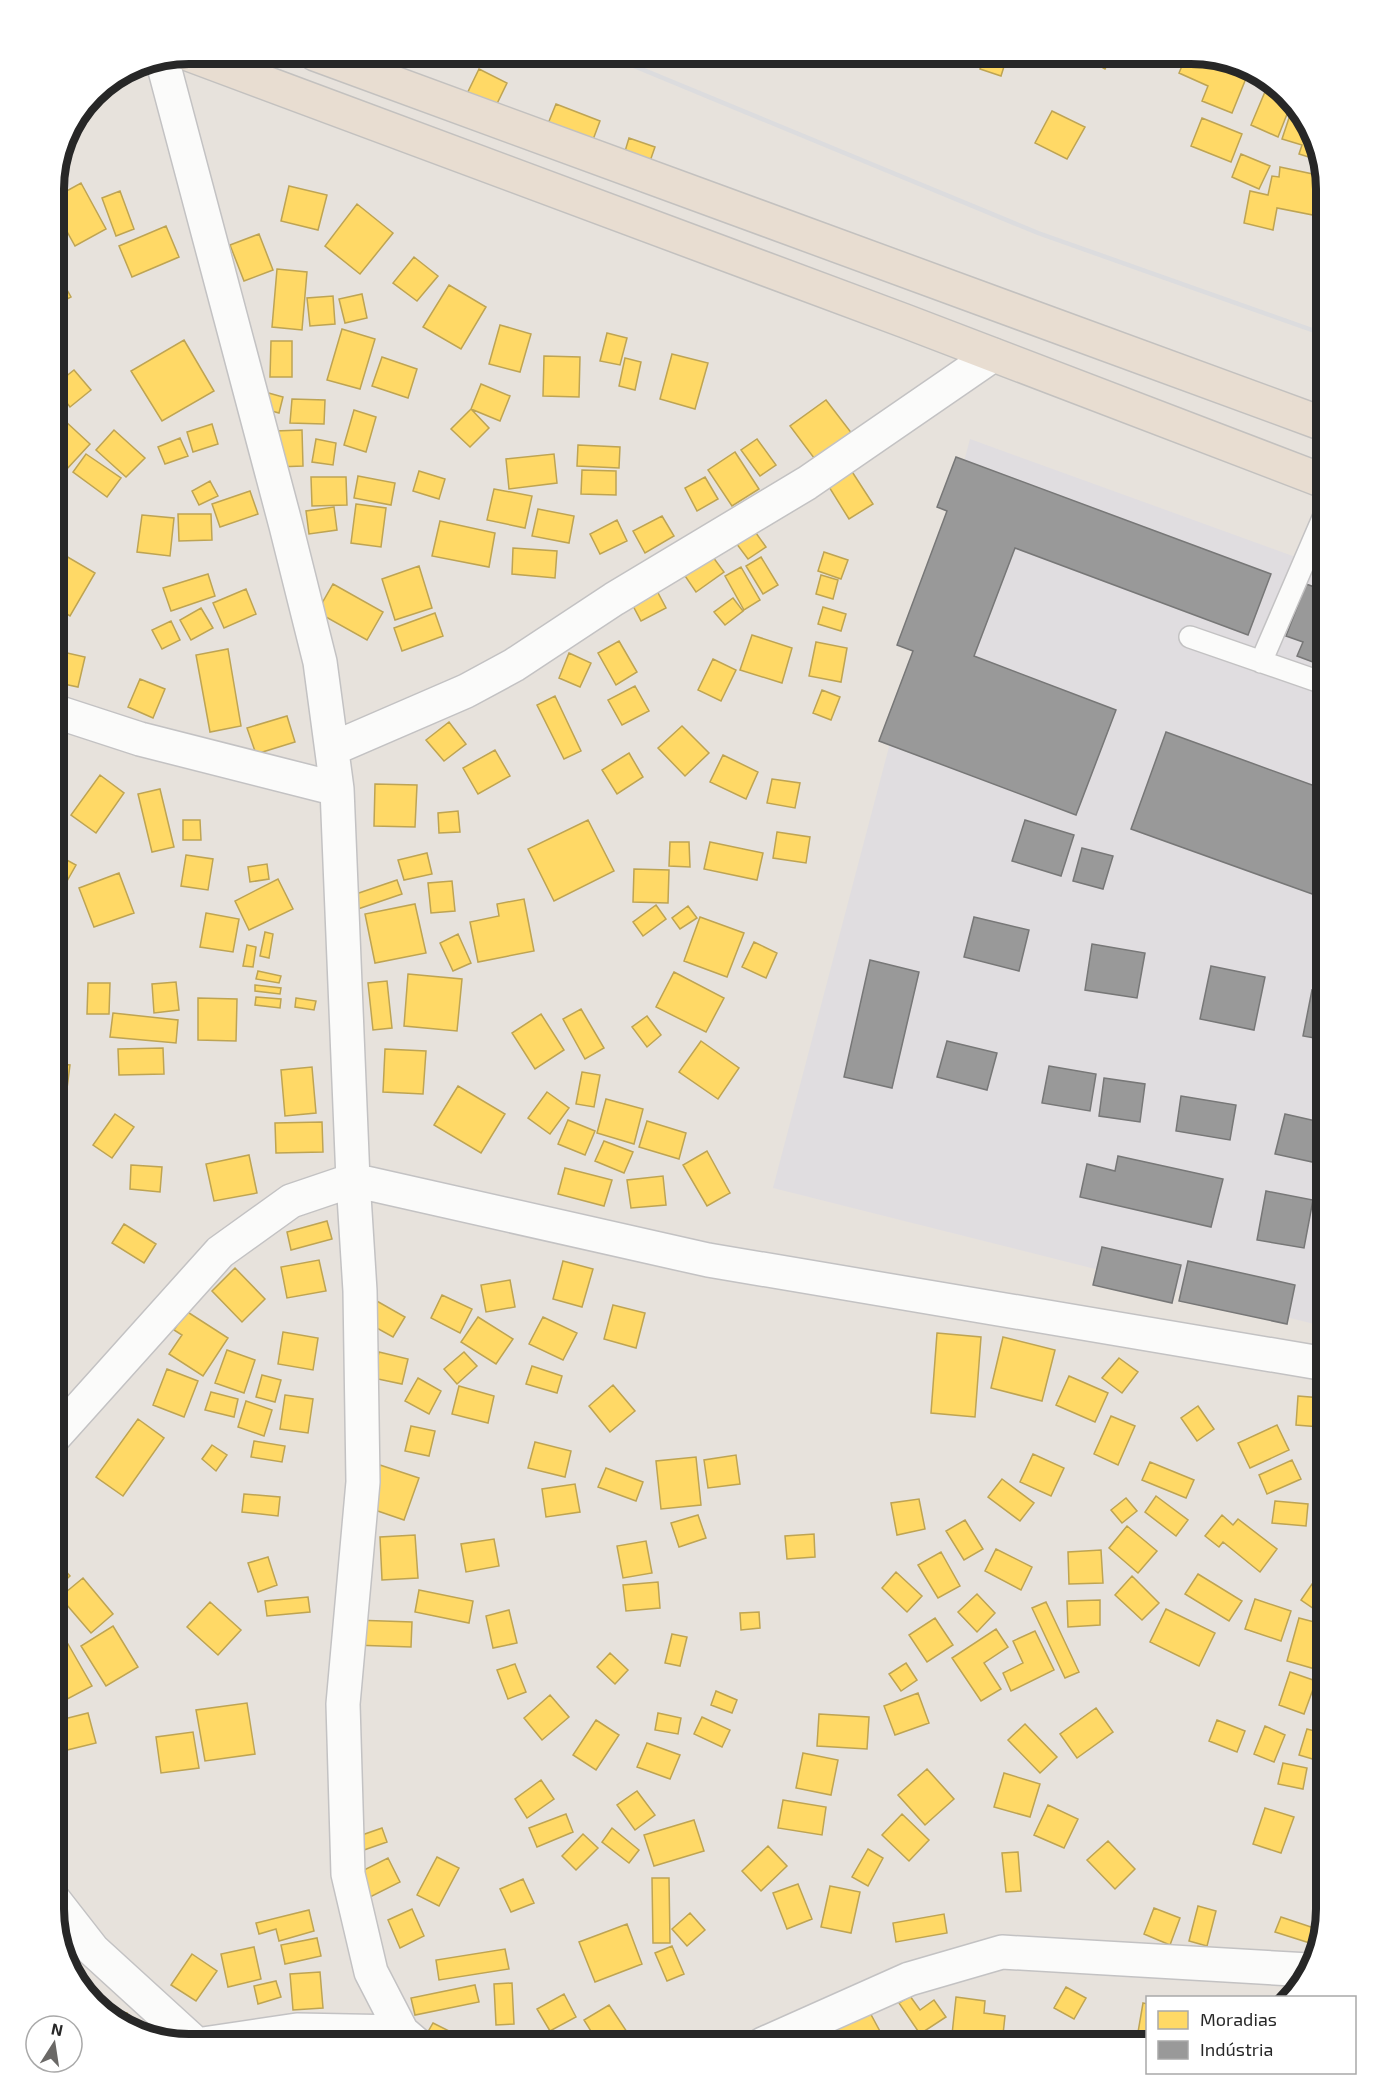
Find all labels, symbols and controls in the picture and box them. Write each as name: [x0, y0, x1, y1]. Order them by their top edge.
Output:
legend: [1146, 1996, 1356, 2074]
text: Moradias: [1200, 2008, 1277, 2030]
north arrow: [24, 2014, 84, 2074]
text: N: [50, 2018, 65, 2039]
text: Indústria: [1200, 2038, 1273, 2060]

